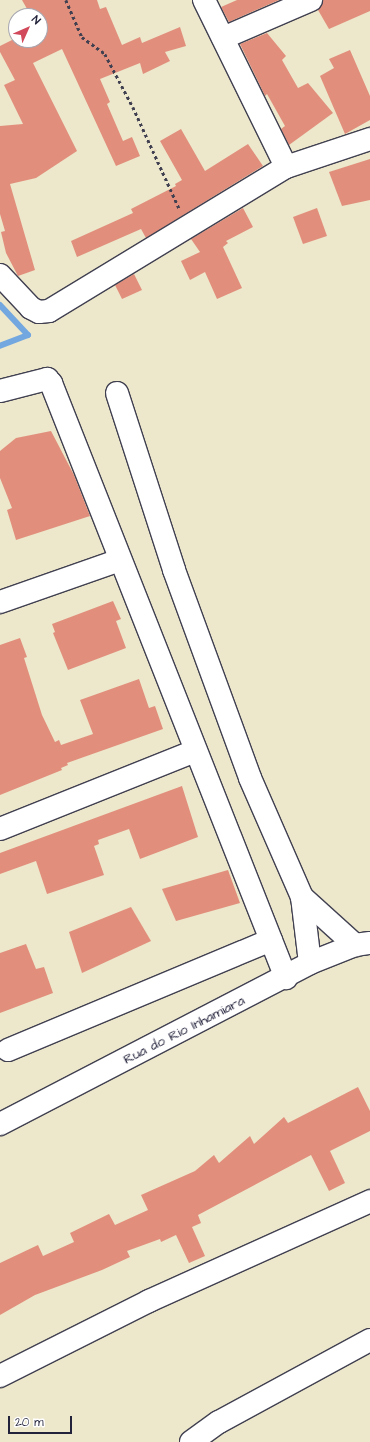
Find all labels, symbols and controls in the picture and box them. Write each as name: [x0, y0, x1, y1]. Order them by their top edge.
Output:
north arrow: [8, 8, 48, 48]
text: N: [28, 12, 44, 28]
street label: Rua do Rio Inhamiara: [120, 992, 248, 1068]
scale bar: [10, 1408, 74, 1434]
text: 20 m: [15, 1414, 44, 1431]

